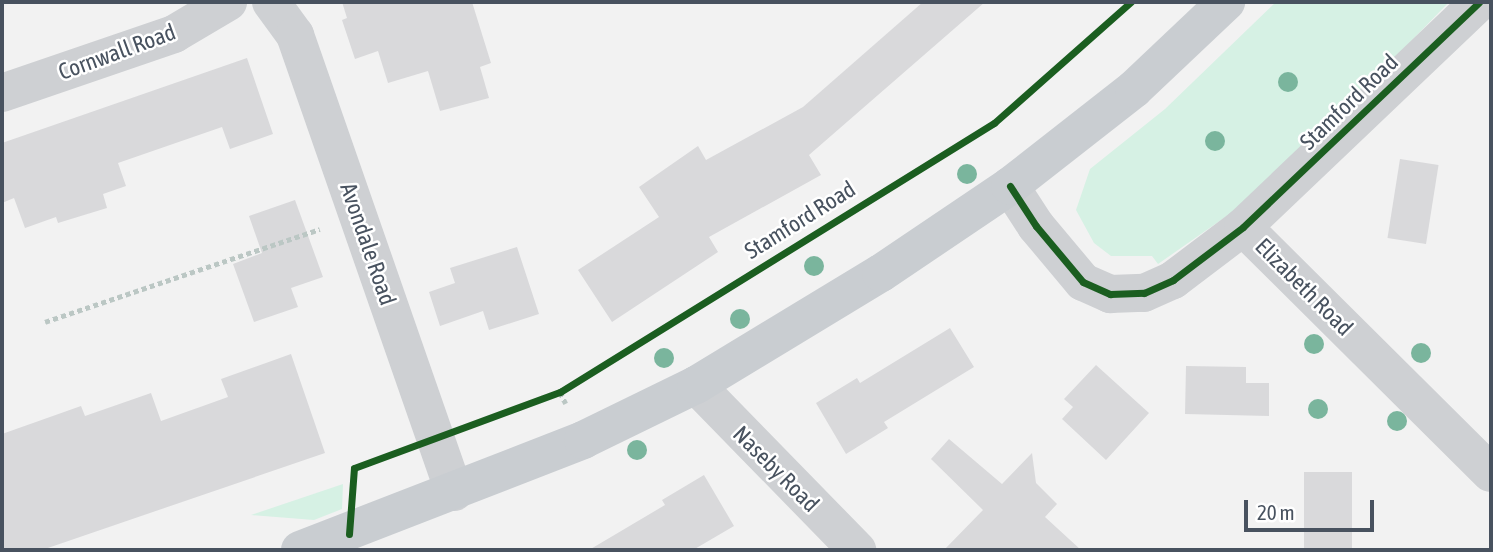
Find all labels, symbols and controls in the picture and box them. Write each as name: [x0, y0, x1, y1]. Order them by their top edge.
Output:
street label: Cornwall Road: [55, 18, 179, 86]
street label: Stamford Road: [1294, 49, 1404, 155]
street label: Stamford Road: [739, 175, 861, 265]
street label: Avondale Road: [334, 179, 402, 309]
street label: Elizabeth Road: [1250, 233, 1358, 341]
street label: Naseby Road: [727, 420, 825, 518]
scale bar: [1248, 486, 1378, 530]
text: 20 m: [1257, 500, 1295, 524]

